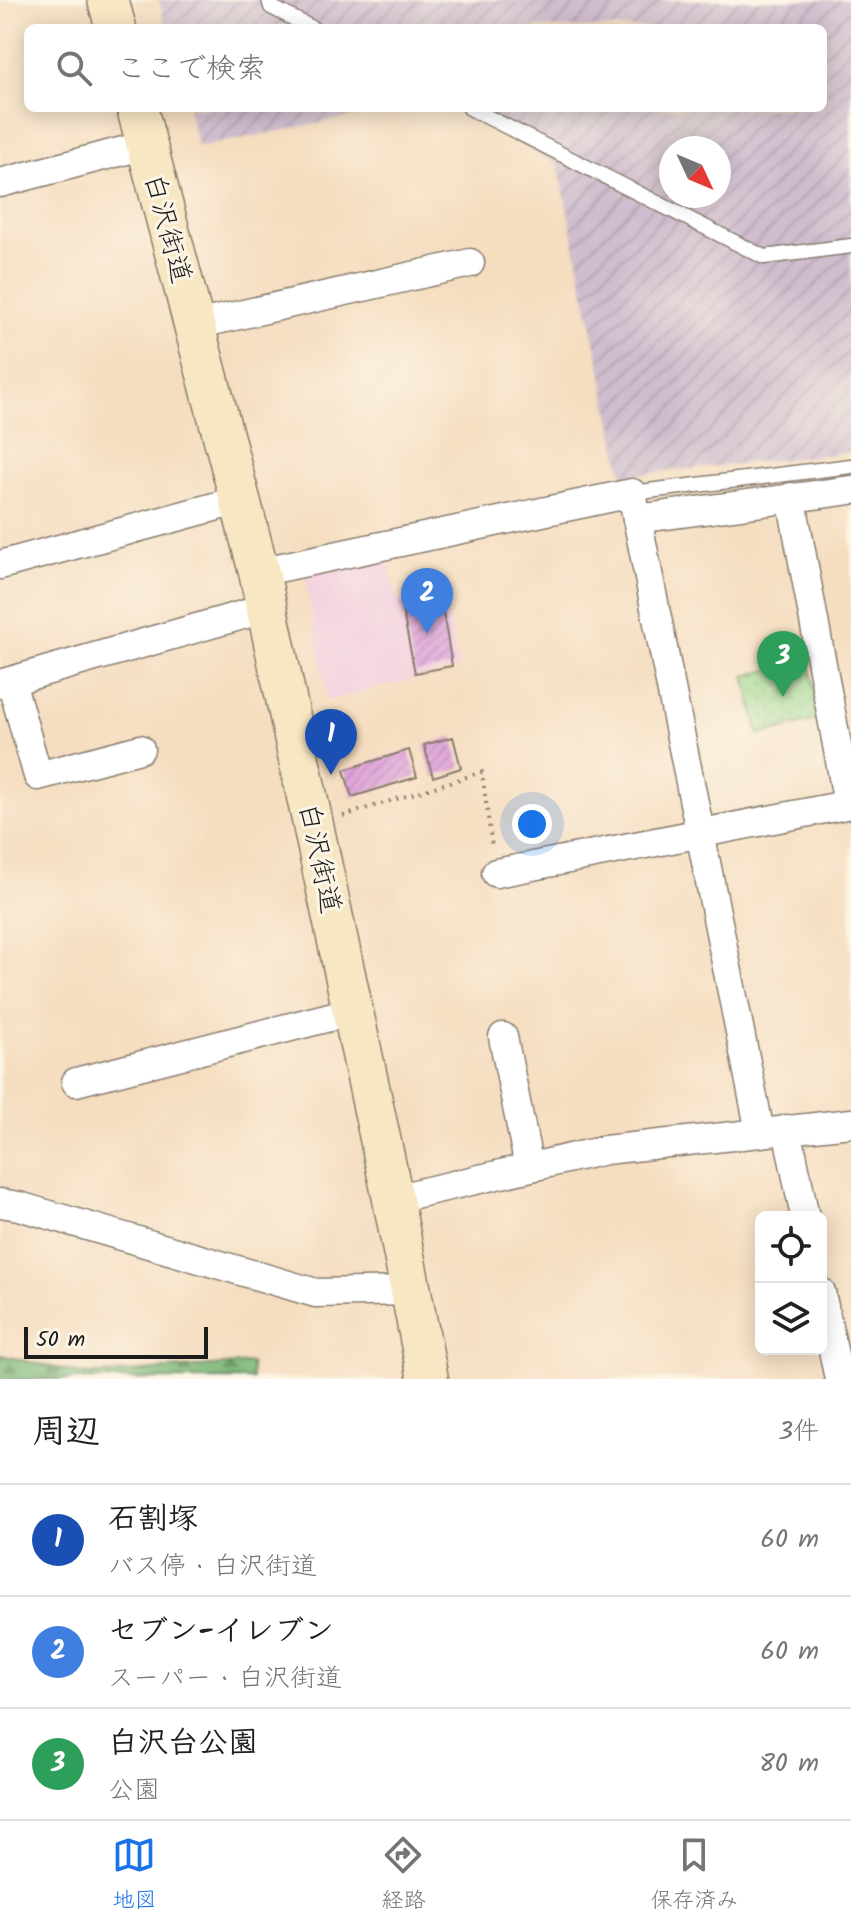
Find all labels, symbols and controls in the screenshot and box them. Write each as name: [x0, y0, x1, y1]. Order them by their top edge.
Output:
search box: [24, 24, 827, 112]
icon: search: [52, 46, 96, 90]
text: ここで検索: [116, 46, 266, 94]
north arrow: [659, 136, 731, 208]
street label: 白沢街道: [130, 169, 203, 289]
pin: 2: [401, 568, 453, 634]
pin: 3: [757, 631, 809, 697]
pin: 1: [305, 709, 357, 775]
street label: 白沢街道: [285, 799, 352, 918]
your location: [512, 804, 552, 844]
map controls: [755, 1211, 827, 1355]
button: locate: [755, 1211, 827, 1283]
button: layers: [755, 1283, 827, 1355]
scale bar: [24, 1323, 208, 1359]
text: 50 m: [36, 1323, 85, 1358]
text: 周辺: [32, 1406, 100, 1460]
text: 3件: [778, 1411, 819, 1453]
text: 石割塚: [108, 1496, 198, 1544]
text: 1: [54, 1519, 62, 1561]
text: 60 m: [760, 1519, 819, 1561]
text: バス停 · 白沢街道: [108, 1546, 317, 1588]
text: セブン-イレブン: [108, 1608, 334, 1656]
text: 2: [50, 1631, 66, 1673]
text: 60 m: [760, 1631, 819, 1673]
text: スーパー · 白沢街道: [108, 1658, 342, 1700]
text: 白沢台公園: [108, 1720, 258, 1768]
text: 3: [51, 1743, 65, 1785]
text: 80 m: [759, 1743, 819, 1785]
text: 公園: [108, 1770, 160, 1812]
tab: 地図: [112, 1833, 157, 1919]
tab: 経路: [381, 1833, 426, 1919]
tab: 保存済み: [650, 1833, 739, 1919]

